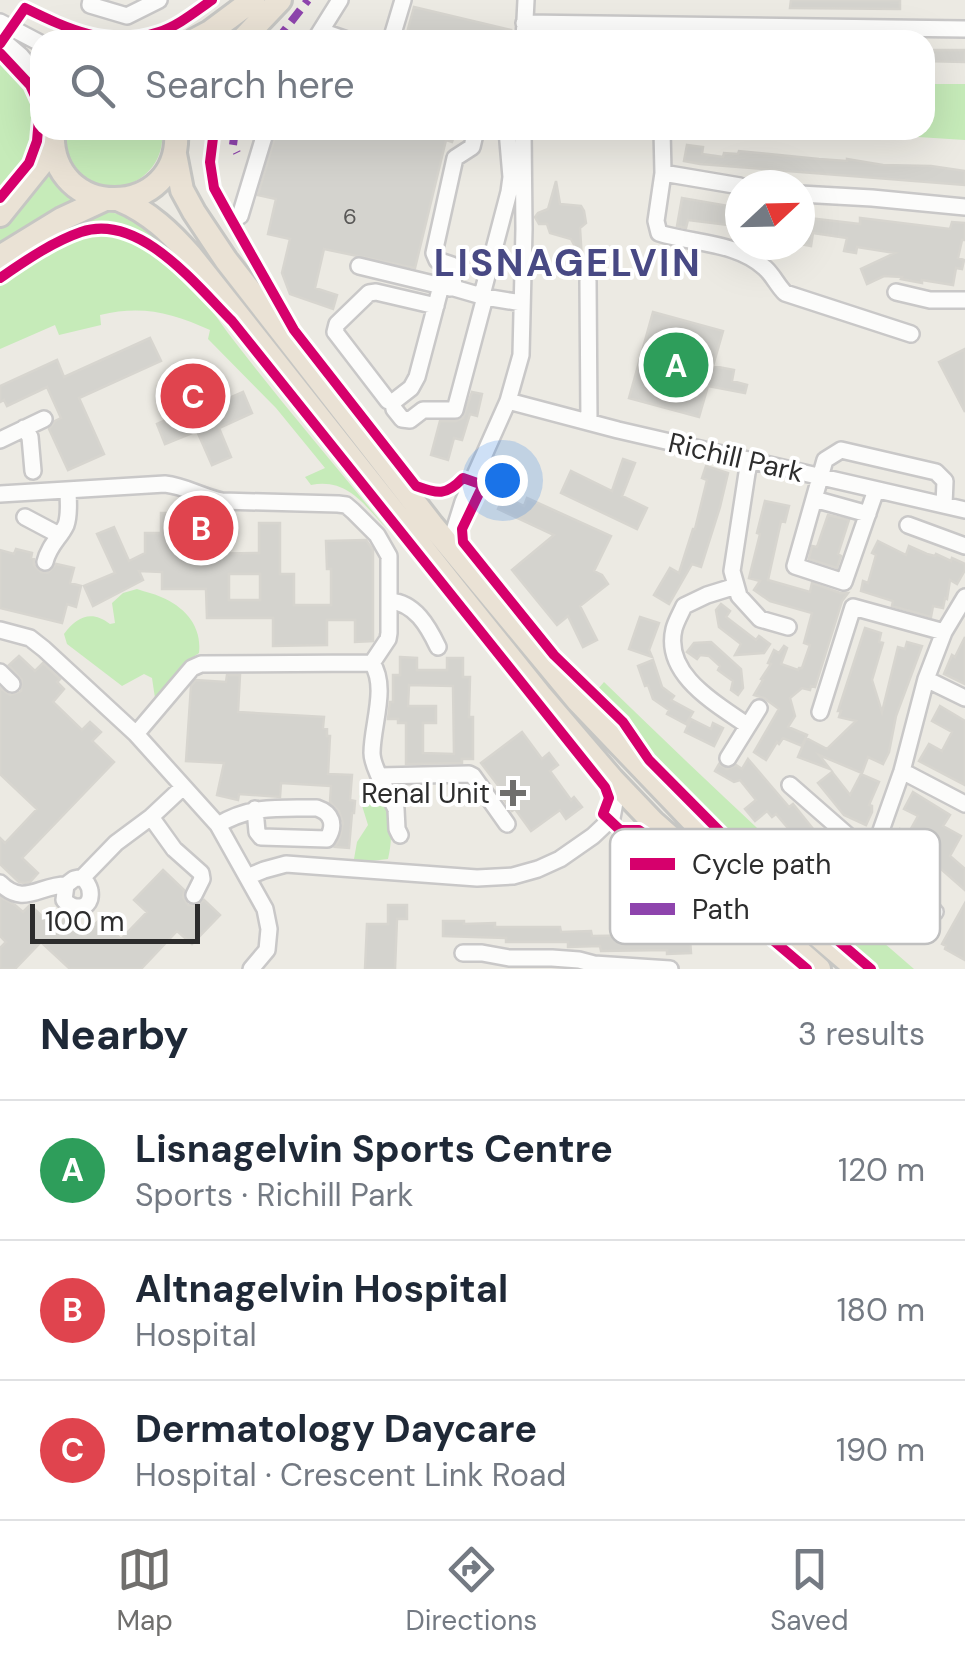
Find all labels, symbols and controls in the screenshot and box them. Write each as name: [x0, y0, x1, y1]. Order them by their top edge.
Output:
search box: [30, 30, 935, 140]
icon: search: [65, 58, 120, 113]
text: Search here: [145, 60, 355, 110]
north arrow: [725, 170, 815, 260]
house number: 6: [343, 202, 357, 231]
district label: LISNAGELVIN: [434, 238, 702, 288]
pin: A: [644, 328, 708, 402]
pin: C: [160, 358, 226, 434]
street label: Richill Park: [665, 424, 807, 491]
your location: [477, 455, 528, 506]
pin: B: [168, 490, 234, 566]
place label: Renal Unit: [361, 775, 490, 812]
marker: Renal Unit: [500, 780, 526, 806]
legend: [610, 829, 940, 944]
text: Cycle path: [692, 846, 831, 883]
text: Path: [692, 891, 750, 928]
scale bar: [30, 899, 200, 944]
text: 100 m: [45, 903, 124, 940]
text: Nearby: [40, 1007, 189, 1062]
text: 3 results: [798, 1013, 925, 1055]
text: Lisnagelvin Sports Centre: [135, 1124, 613, 1174]
text: A: [61, 1149, 84, 1191]
text: 120 m: [838, 1149, 925, 1191]
text: Sports · Richill Park: [135, 1174, 413, 1216]
text: Altnagelvin Hospital: [135, 1264, 508, 1314]
text: B: [62, 1289, 83, 1331]
text: 180 m: [837, 1289, 925, 1331]
text: Hospital: [135, 1314, 257, 1356]
text: Dermatology Daycare: [135, 1404, 537, 1454]
text: C: [61, 1429, 84, 1471]
text: 190 m: [836, 1429, 925, 1471]
text: Hospital · Crescent Link Road: [135, 1454, 566, 1496]
tab: Map: [116, 1542, 173, 1639]
tab: Directions: [406, 1542, 537, 1639]
tab: Saved: [770, 1542, 849, 1639]

